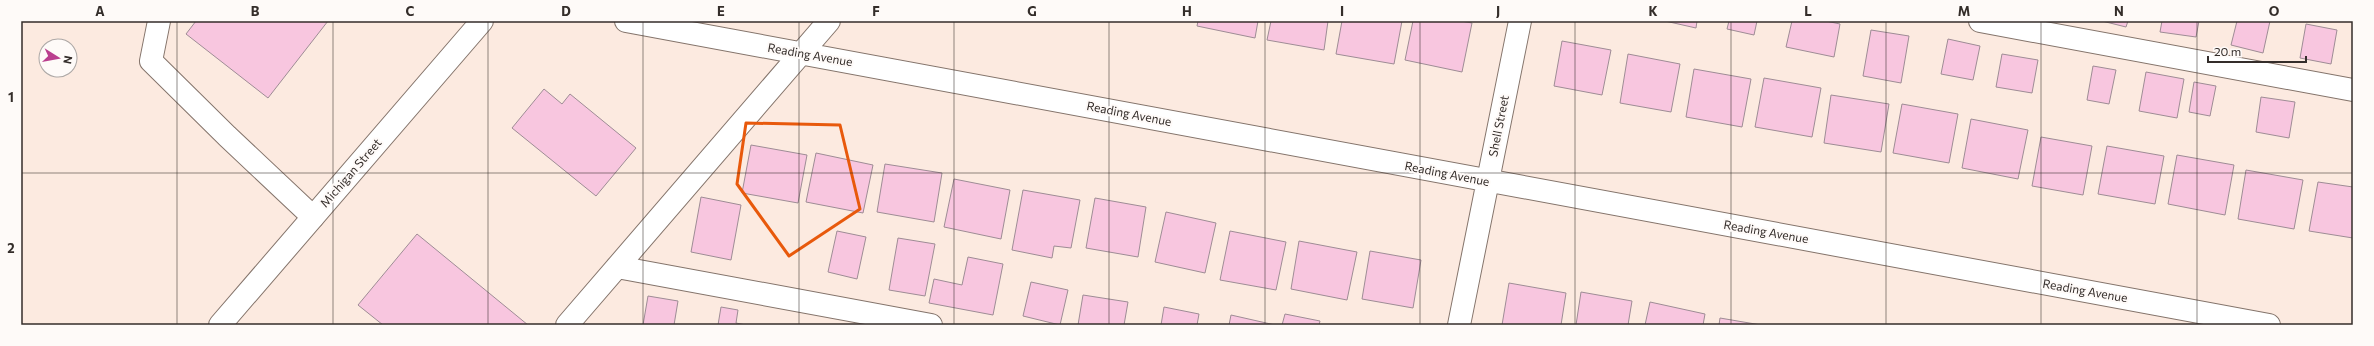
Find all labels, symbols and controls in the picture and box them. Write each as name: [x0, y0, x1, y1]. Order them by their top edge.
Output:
text: A: [95, 3, 105, 19]
text: B: [251, 3, 260, 19]
text: C: [406, 3, 415, 19]
text: D: [561, 3, 571, 19]
text: E: [717, 3, 725, 19]
text: F: [872, 3, 880, 19]
text: G: [1027, 3, 1037, 19]
text: H: [1182, 3, 1192, 19]
text: I: [1340, 3, 1344, 19]
text: J: [1496, 3, 1500, 19]
text: K: [1648, 3, 1658, 19]
text: L: [1804, 3, 1812, 19]
text: M: [1958, 3, 1970, 19]
text: N: [2114, 3, 2124, 19]
text: O: [2269, 3, 2280, 19]
north arrow: [38, 38, 78, 78]
scale bar: [2208, 38, 2306, 64]
street label: Reading Avenue: [767, 40, 854, 68]
text: 20 m: [2214, 44, 2241, 58]
text: N: [61, 55, 75, 65]
text: 1: [8, 89, 14, 105]
street label: Shell Street: [1485, 94, 1511, 158]
street label: Reading Avenue: [1086, 98, 1173, 128]
street label: Michigan Street: [317, 135, 384, 209]
street label: Reading Avenue: [1404, 158, 1491, 188]
street label: Reading Avenue: [1723, 217, 1810, 245]
text: 2: [7, 240, 15, 256]
street label: Reading Avenue: [2042, 276, 2129, 304]

